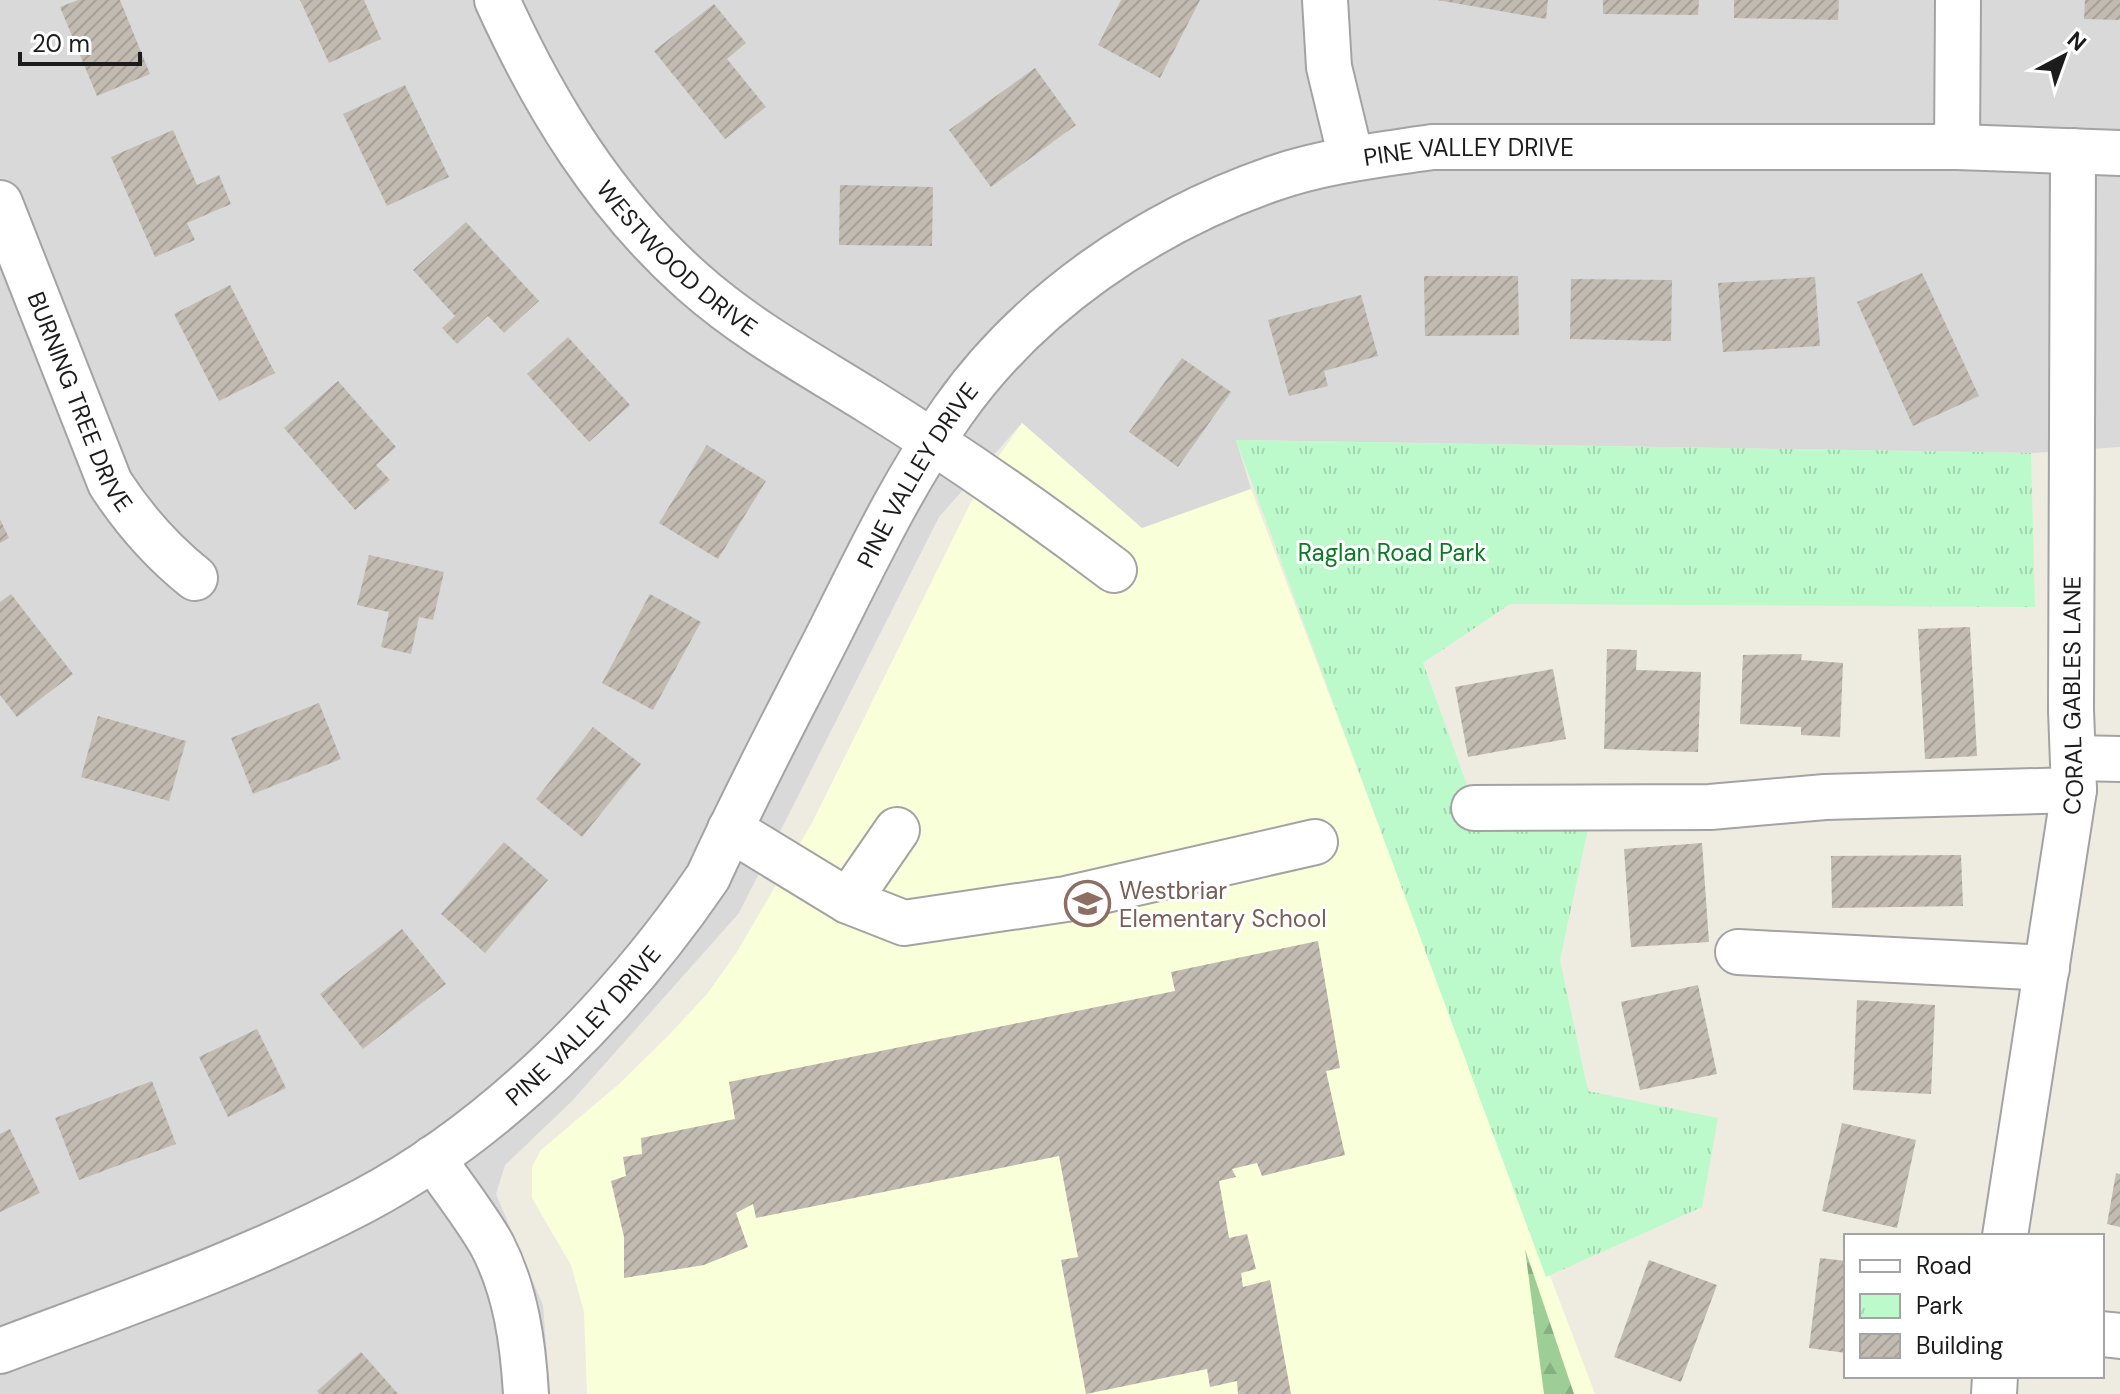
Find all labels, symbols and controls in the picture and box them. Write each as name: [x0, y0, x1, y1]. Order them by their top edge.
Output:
scale bar: [20, 16, 140, 66]
north arrow: [2024, 16, 2104, 96]
text: N: [2061, 25, 2092, 57]
text: 20 m: [32, 28, 90, 59]
street label: PINE VALLEY DRIVE: [1361, 131, 1574, 172]
street label: WESTWOOD DRIVE: [590, 174, 764, 343]
street label: BURNING TREE DRIVE: [21, 287, 140, 517]
street label: PINE VALLEY DRIVE: [849, 376, 984, 573]
park label: Raglan Road Park: [1298, 537, 1486, 568]
street label: CORAL GABLES LANE: [2055, 576, 2090, 817]
place label: Westbriar Elementary School: [1119, 875, 1327, 934]
school or university icon: Westbriar Elementary School: [1064, 880, 1112, 928]
street label: PINE VALLEY DRIVE: [499, 939, 667, 1112]
legend: [1844, 1234, 2104, 1378]
text: Road: [1916, 1250, 1972, 1281]
text: Park: [1916, 1290, 1963, 1321]
text: Building: [1916, 1330, 2003, 1361]

